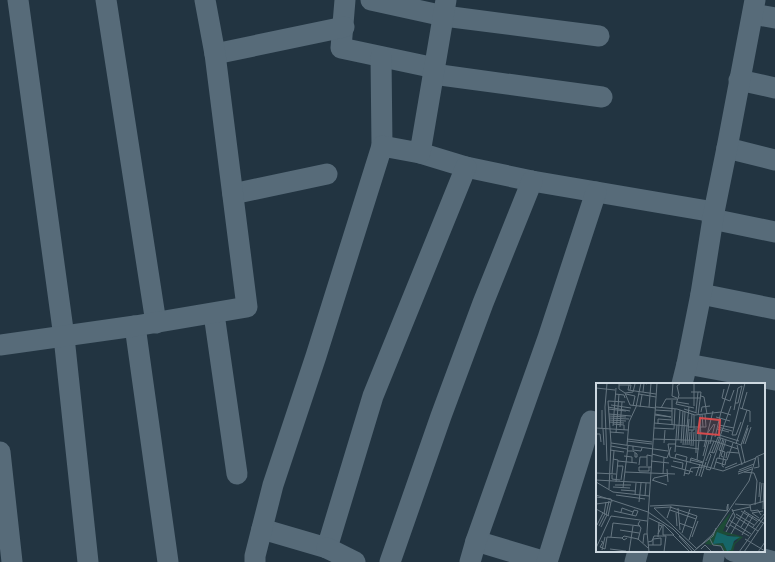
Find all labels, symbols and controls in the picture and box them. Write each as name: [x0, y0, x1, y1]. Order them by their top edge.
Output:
inset map: [596, 383, 765, 552]

